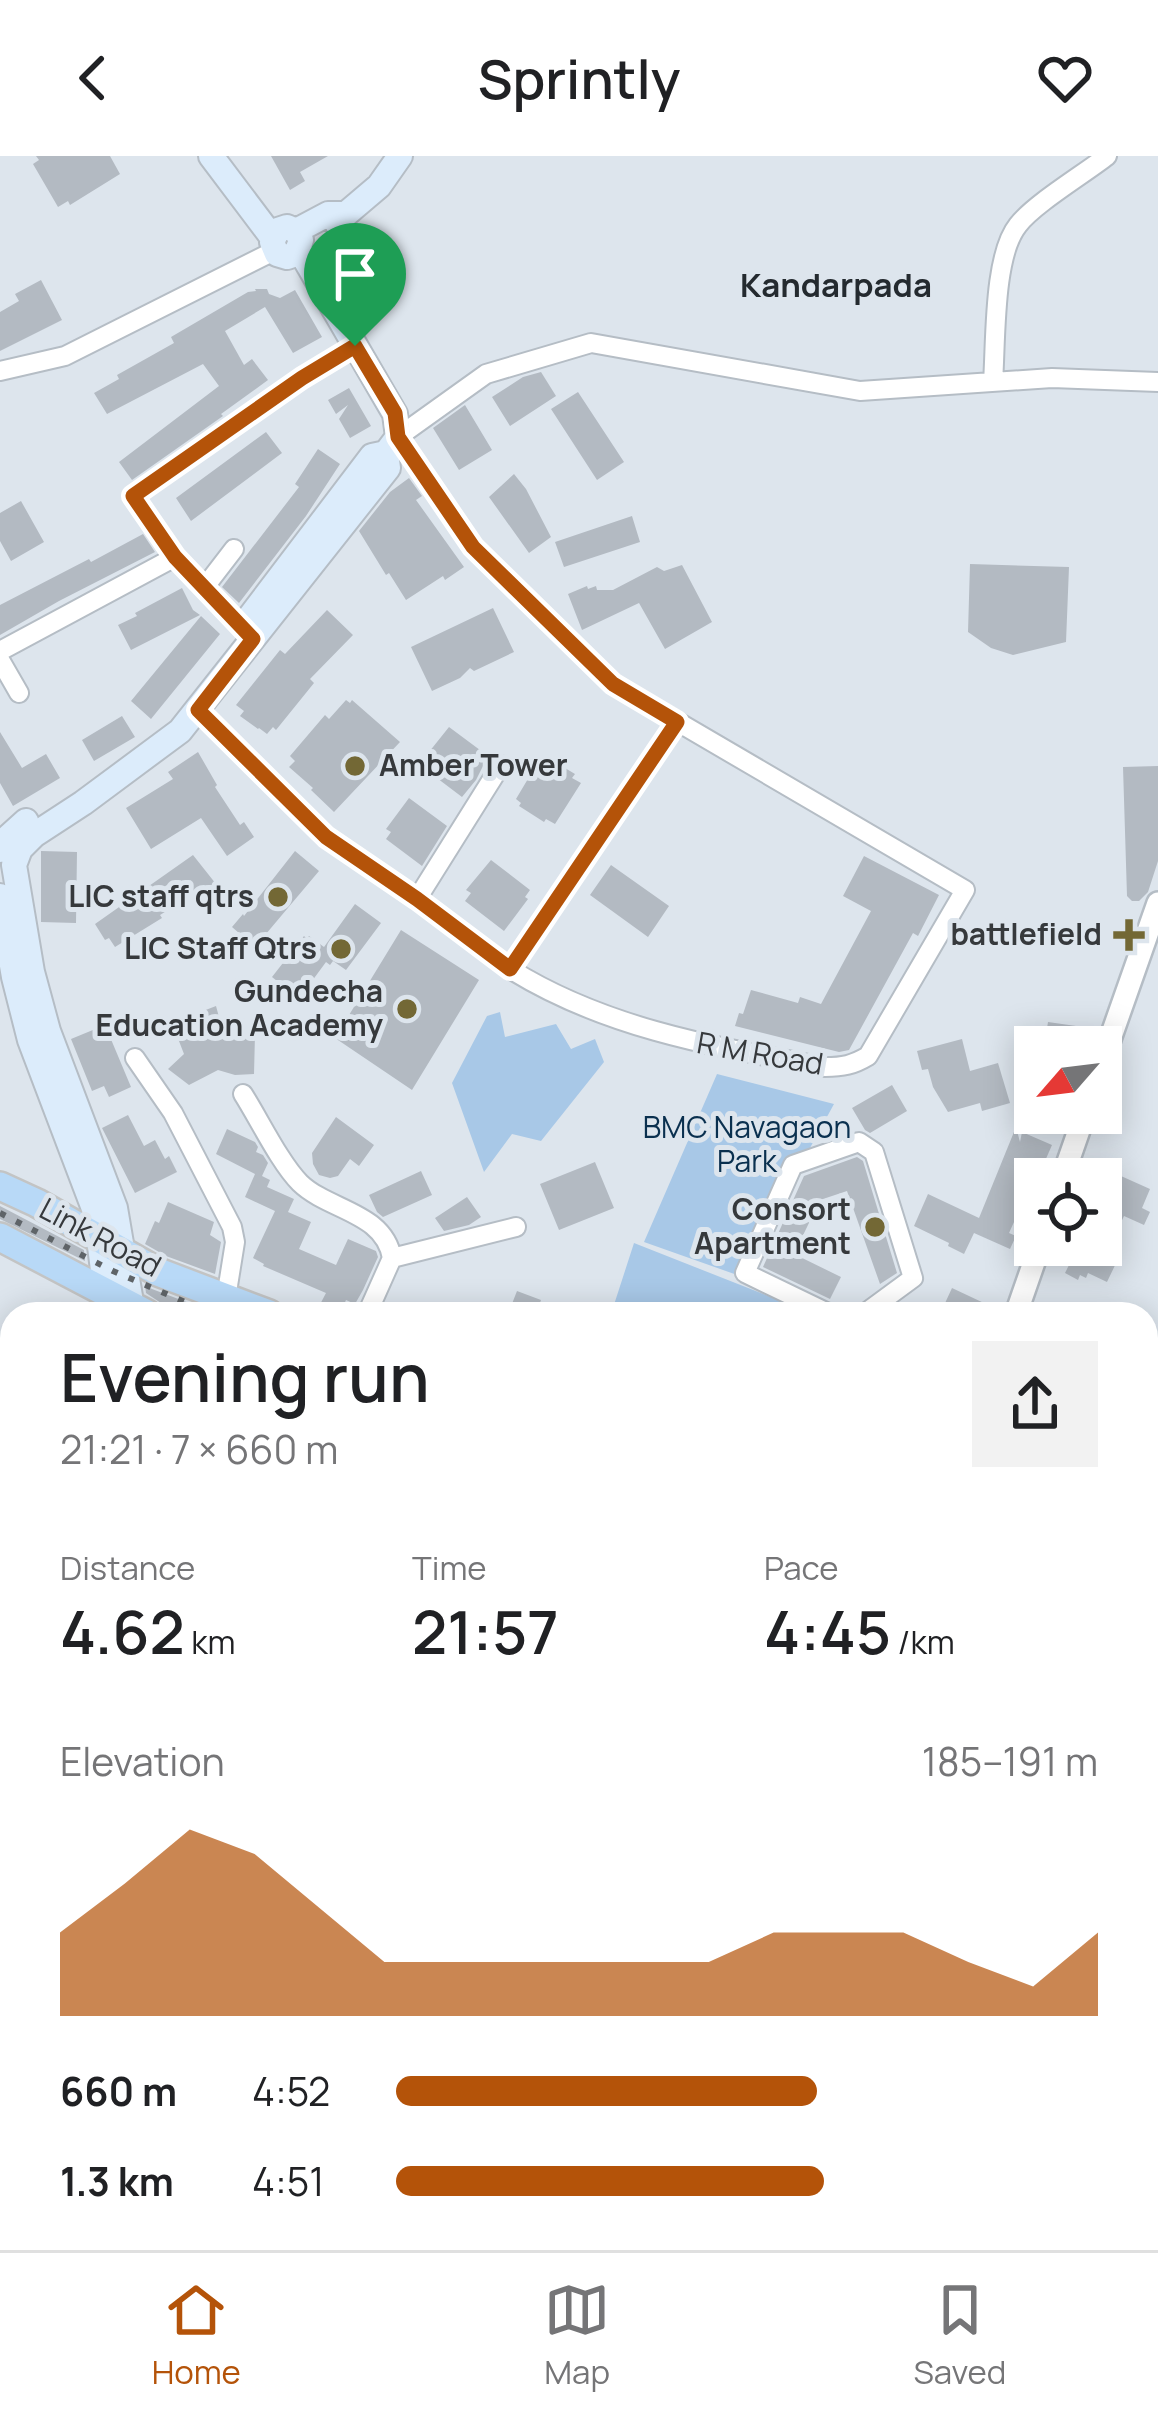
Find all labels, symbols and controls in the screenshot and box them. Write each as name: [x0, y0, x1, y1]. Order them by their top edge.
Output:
text: Sprintly: [478, 41, 680, 115]
icon: back: [60, 45, 126, 111]
icon: heart: [1032, 45, 1098, 111]
pin: [304, 223, 406, 346]
icon: arrive: [322, 241, 388, 307]
district label: Kandarpada: [740, 262, 932, 307]
place label: Amber Tower: [379, 744, 568, 785]
marker: Amber Tower: [342, 753, 368, 779]
place label: LIC staff qtrs: [68, 875, 254, 916]
marker: LIC staff qtrs: [265, 884, 291, 910]
place label: battlefield: [950, 913, 1102, 954]
marker: battlefield: [1113, 919, 1145, 951]
place label: LIC Staff Qtrs: [124, 927, 317, 968]
marker: LIC Staff Qtrs: [328, 936, 354, 962]
place label: Gundecha Education Academy: [95, 970, 383, 1045]
marker: Gundecha Education Academy: [394, 996, 420, 1022]
street label: R M Road: [694, 1021, 826, 1084]
north arrow: [1014, 1026, 1122, 1134]
map controls: [1014, 1026, 1122, 1266]
park label: BMC Navagaon Park: [643, 1106, 851, 1181]
button: locate: [1014, 1158, 1122, 1266]
street label: Link Road: [33, 1188, 169, 1286]
place label: Consort Apartment: [694, 1188, 851, 1263]
marker: Consort Apartment: [862, 1214, 888, 1240]
text: Evening run: [60, 1332, 430, 1422]
button: share: [972, 1341, 1098, 1467]
text: 21:21 · 7 × 660 m: [60, 1422, 338, 1476]
text: Distance: [60, 1545, 195, 1590]
text: Time: [412, 1545, 487, 1590]
text: Pace: [764, 1545, 839, 1590]
text: 4.62: [60, 1590, 185, 1672]
text: 21:57: [412, 1590, 559, 1672]
text: 4:45: [764, 1590, 891, 1672]
text: km: [185, 1619, 236, 1664]
text: /km: [891, 1619, 955, 1664]
text: Elevation: [60, 1734, 225, 1788]
text: 185–191 m: [922, 1734, 1098, 1788]
text: 660 m: [60, 2064, 177, 2118]
text: 4:52: [252, 2064, 330, 2118]
text: 1.3 km: [60, 2154, 174, 2208]
text: 4:51: [252, 2154, 324, 2208]
tab: Home: [152, 2277, 241, 2394]
tab: Map: [544, 2277, 610, 2394]
tab: Saved: [913, 2277, 1006, 2394]

